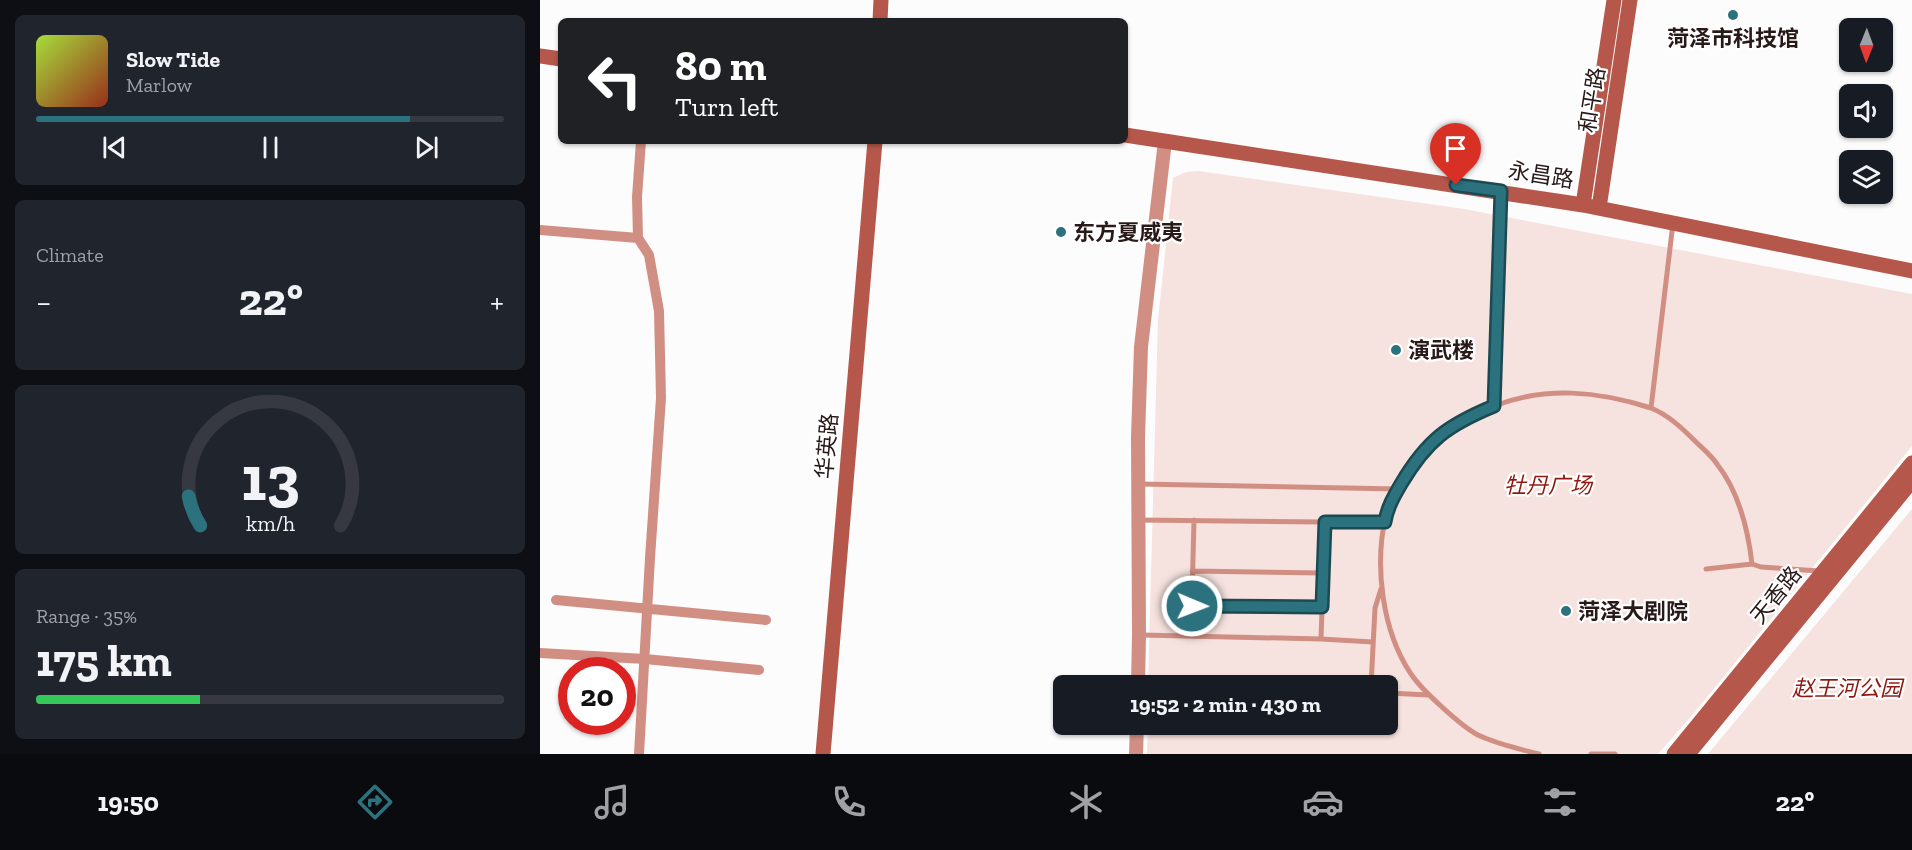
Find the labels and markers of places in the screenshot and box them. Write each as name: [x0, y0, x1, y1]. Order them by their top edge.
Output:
marker: 菏泽市科技馆: [1726, 8, 1740, 22]
place label: 菏泽市科技馆: [1667, 25, 1799, 52]
pin: [1430, 123, 1481, 185]
place label: 东方夏威夷: [1073, 219, 1183, 246]
marker: 东方夏威夷: [1054, 225, 1068, 239]
place label: 演武楼: [1408, 337, 1474, 364]
marker: 演武楼: [1389, 343, 1403, 357]
place label: 菏泽大剧院: [1578, 598, 1688, 625]
marker: 菏泽大剧院: [1559, 604, 1573, 618]

